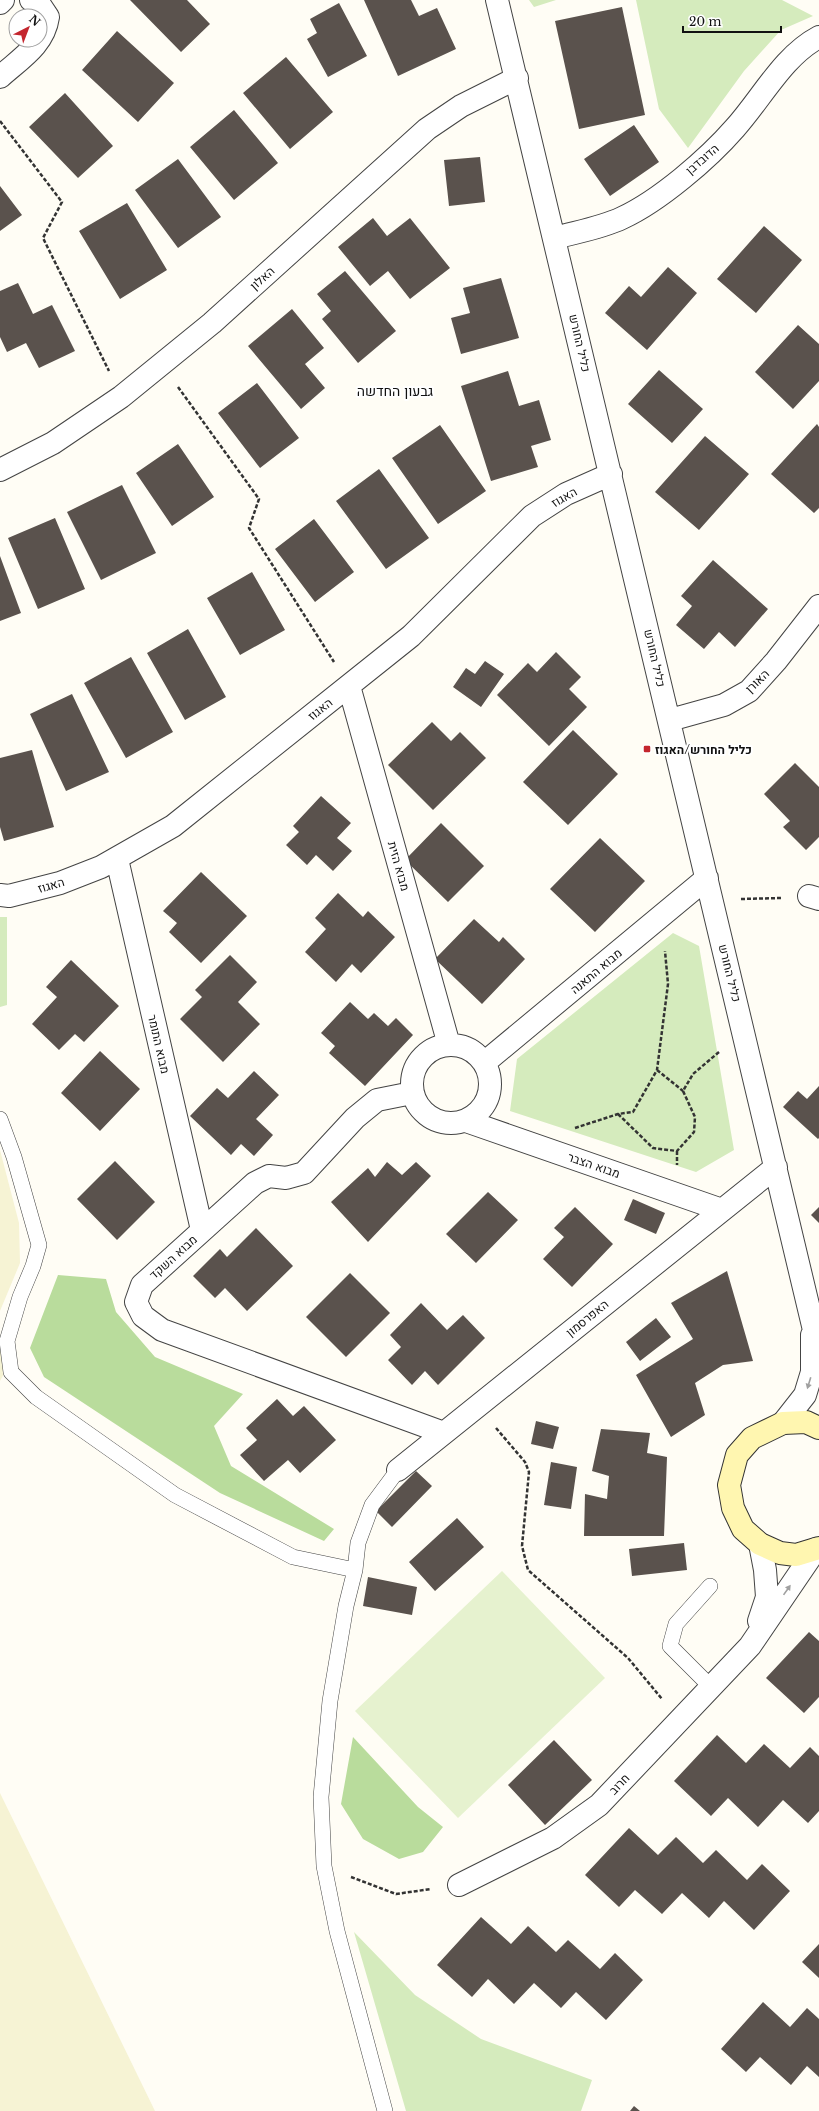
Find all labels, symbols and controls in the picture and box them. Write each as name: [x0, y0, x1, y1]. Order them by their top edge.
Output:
north arrow: [8, 8, 48, 48]
scale bar: [683, 8, 781, 34]
text: N: [26, 12, 44, 30]
text: 20 m: [689, 14, 721, 29]
street label: הדובדבן: [682, 140, 722, 178]
street label: האלון: [247, 263, 277, 293]
street label: כליל החורש: [566, 313, 594, 373]
district label: גבעון החדשה: [357, 382, 433, 400]
street label: האגוז: [548, 484, 580, 510]
street label: כליל החורש: [641, 628, 669, 688]
street label: האורן: [742, 666, 772, 696]
street label: האגוז: [305, 695, 335, 723]
place label: כליל החורש/האגוז: [655, 742, 752, 757]
marker: כליל החורש/האגוז: [642, 744, 652, 754]
street label: מבוא הזית: [385, 839, 413, 893]
street label: האגוז: [36, 874, 66, 896]
street label: כליל החורש: [716, 942, 744, 1004]
street label: מבוא התאנה: [567, 945, 625, 997]
street label: מבוא התומר: [145, 1013, 173, 1075]
street label: מבוא הצבר: [566, 1149, 622, 1181]
street label: מבוא השקד: [146, 1232, 200, 1282]
street label: האפרסמון: [563, 1296, 611, 1340]
one-way arrow: [806, 1377, 812, 1389]
one-way arrow: [783, 1585, 791, 1596]
street label: חרוב: [606, 1771, 632, 1797]

